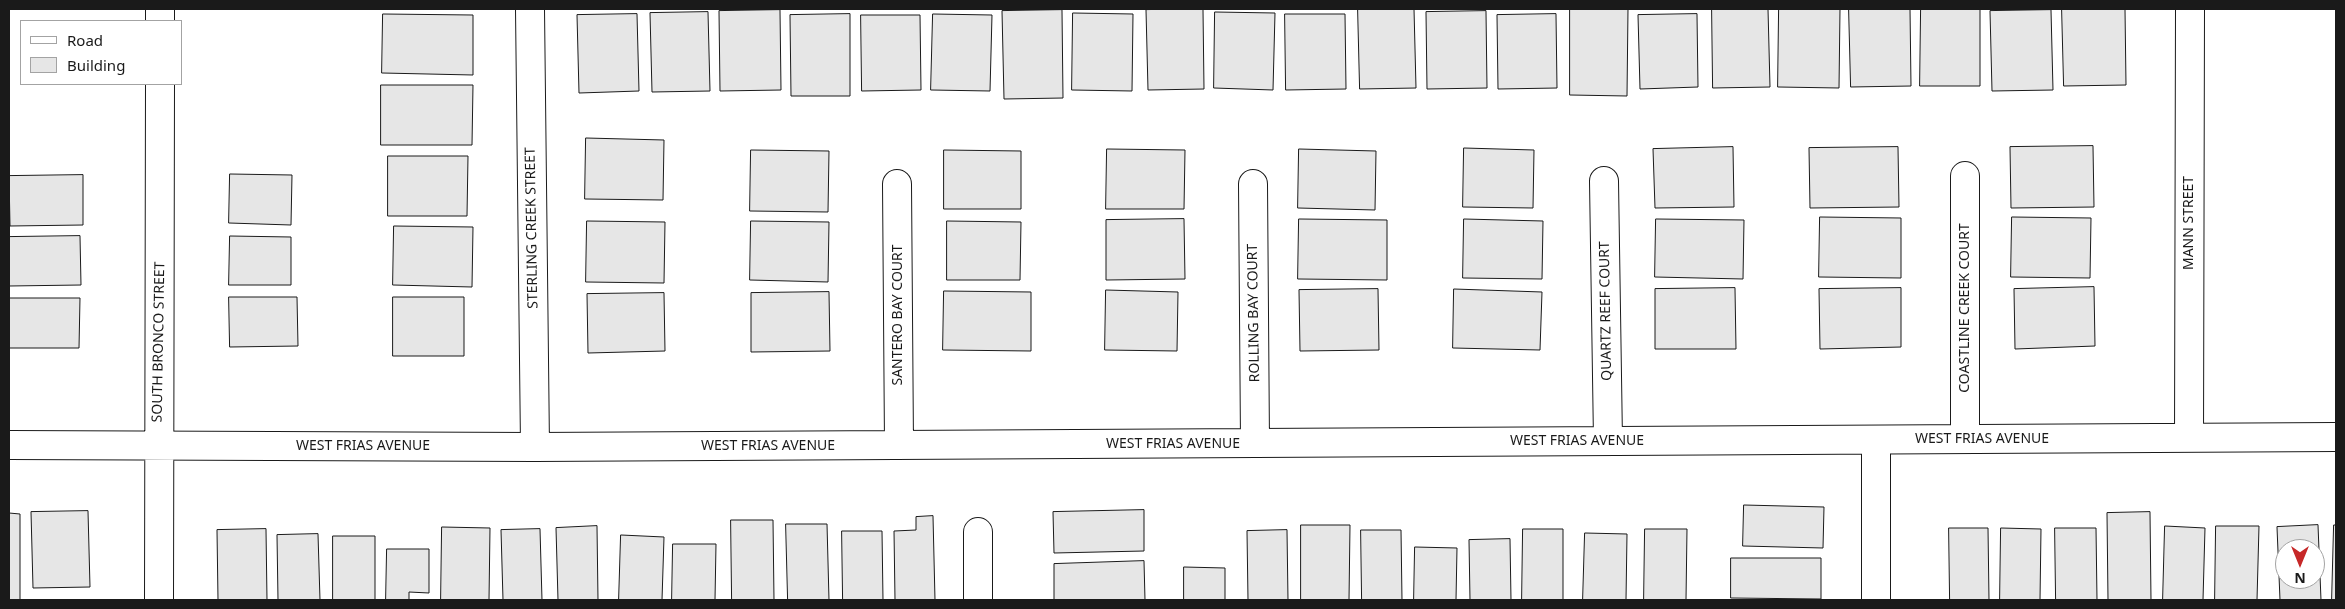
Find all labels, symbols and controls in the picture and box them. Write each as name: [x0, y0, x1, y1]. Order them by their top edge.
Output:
legend: [20, 20, 182, 85]
text: Road: [67, 30, 103, 50]
text: Building: [67, 55, 125, 75]
street label: STERLING CREEK STREET: [522, 147, 542, 309]
street label: MANN STREET: [2181, 176, 2197, 270]
street label: COASTLINE CREEK COURT: [1957, 223, 1973, 393]
street label: QUARTZ REEF COURT: [1596, 241, 1616, 381]
street label: SANTERO BAY COURT: [890, 244, 906, 386]
street label: ROLLING BAY COURT: [1244, 244, 1264, 382]
street label: SOUTH BRONCO STREET: [149, 262, 169, 422]
street label: WEST FRIAS AVENUE: [1915, 431, 2049, 447]
street label: WEST FRIAS AVENUE: [1510, 433, 1644, 449]
street label: WEST FRIAS AVENUE: [1106, 436, 1240, 452]
street label: WEST FRIAS AVENUE: [296, 438, 430, 454]
street label: WEST FRIAS AVENUE: [701, 438, 835, 454]
north arrow: [2275, 539, 2325, 589]
text: N: [2294, 569, 2306, 588]

